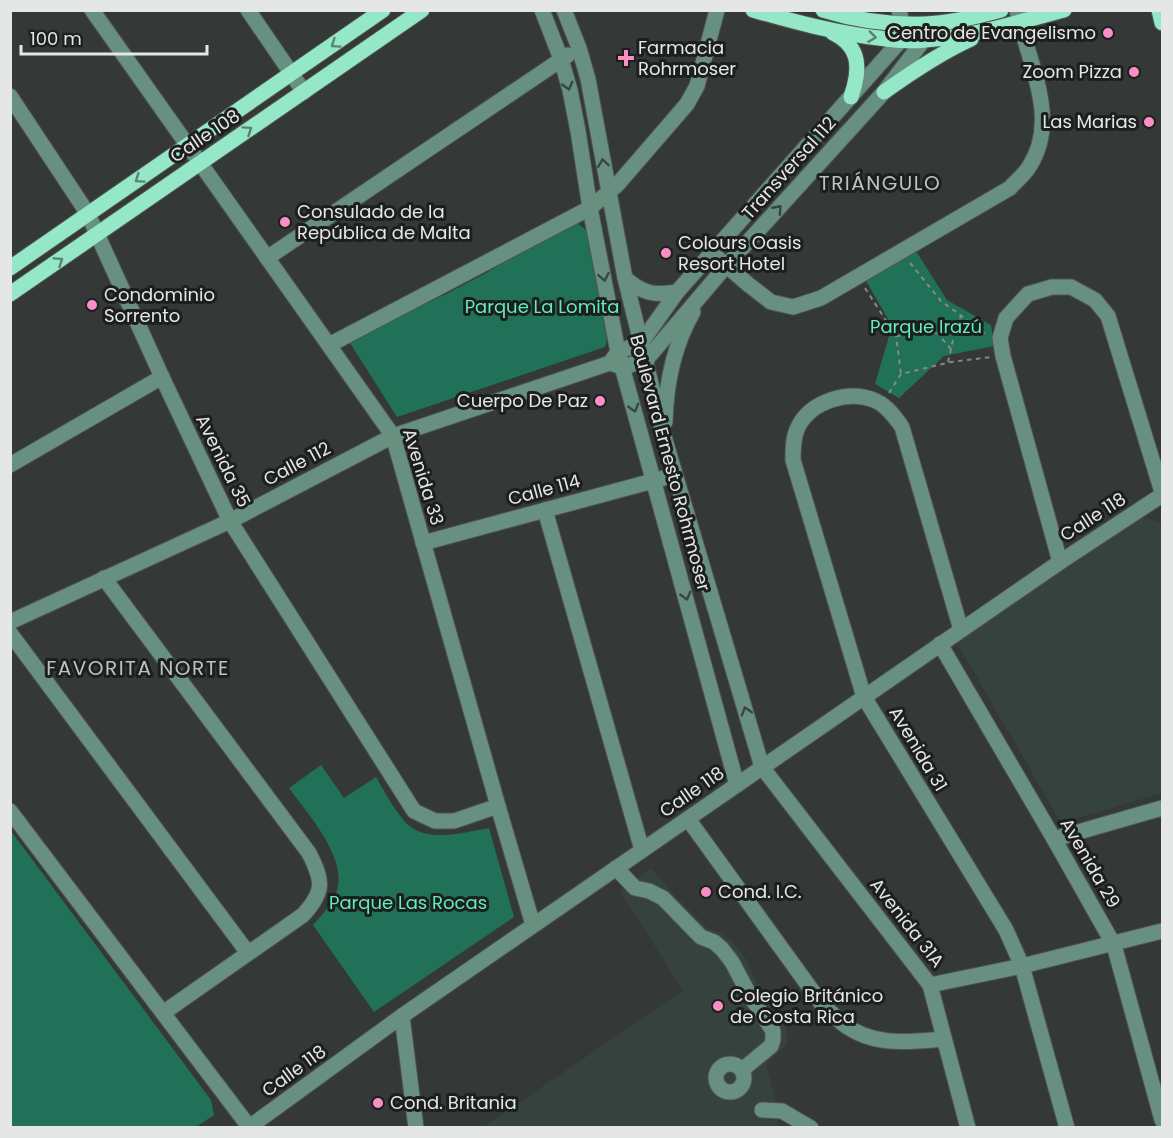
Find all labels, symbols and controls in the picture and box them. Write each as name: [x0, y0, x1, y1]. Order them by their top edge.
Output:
scale bar: [21, 18, 207, 56]
place label: Centro de Evangelismo: [887, 20, 1096, 45]
text: 100 m: [30, 26, 82, 51]
marker: Centro de Evangelismo: [1101, 26, 1115, 40]
one-way arrow: [867, 30, 876, 43]
place label: Farmacia Rohrmoser: [638, 35, 736, 81]
one-way arrow: [330, 37, 341, 48]
marker: Farmacia Rohrmoser: [619, 51, 633, 65]
place label: Zoom Pizza: [1022, 59, 1122, 84]
marker: Zoom Pizza: [1127, 65, 1141, 79]
one-way arrow: [561, 80, 573, 90]
street label: Calle 108: [165, 103, 245, 168]
place label: Las Marias: [1042, 109, 1137, 134]
street label: Transversal 112: [736, 111, 841, 224]
marker: Las Marias: [1142, 115, 1156, 129]
one-way arrow: [241, 126, 252, 137]
one-way arrow: [598, 158, 610, 167]
district label: TRIÁNGULO: [819, 169, 941, 197]
one-way arrow: [135, 172, 145, 184]
place label: Consulado de la República de Malta: [297, 199, 471, 245]
one-way arrow: [771, 205, 782, 215]
marker: Consulado de la República de Malta: [278, 215, 292, 229]
place label: Colours Oasis Resort Hotel: [678, 230, 801, 276]
marker: Colours Oasis Resort Hotel: [659, 246, 673, 260]
one-way arrow: [52, 257, 63, 268]
one-way arrow: [597, 272, 610, 282]
place label: Condominio Sorrento: [104, 282, 215, 328]
park label: Parque La Lomita: [465, 294, 619, 319]
marker: Condominio Sorrento: [85, 298, 99, 312]
park label: Parque Irazú: [870, 314, 982, 339]
street label: Boulevard Ernesto Rohrmoser: [624, 332, 717, 594]
place label: Cuerpo De Paz: [457, 388, 588, 413]
marker: Cuerpo De Paz: [593, 394, 607, 408]
one-way arrow: [627, 402, 639, 413]
street label: Avenida 35: [190, 410, 257, 511]
street label: Avenida 33: [397, 426, 450, 528]
street label: Calle 112: [259, 435, 335, 492]
street label: Calle 114: [505, 468, 583, 511]
street label: Calle 118: [1055, 486, 1130, 547]
one-way arrow: [679, 590, 691, 601]
district label: FAVORITA NORTE: [46, 654, 230, 682]
street label: Avenida 31: [883, 702, 954, 796]
one-way arrow: [741, 706, 753, 717]
street label: Calle 118: [654, 760, 729, 823]
street label: Avenida 29: [1055, 813, 1126, 912]
street label: Avenida 31A: [865, 873, 950, 973]
place label: Cond. I.C.: [718, 879, 802, 904]
marker: Cond. I.C.: [699, 885, 713, 899]
park label: Parque Las Rocas: [329, 890, 487, 915]
place label: Colegio Británico de Costa Rica: [730, 983, 883, 1029]
marker: Colegio Británico de Costa Rica: [711, 999, 725, 1013]
street label: Calle 118: [257, 1039, 331, 1102]
place label: Cond. Britania: [390, 1090, 517, 1115]
marker: Cond. Britania: [371, 1096, 385, 1110]

